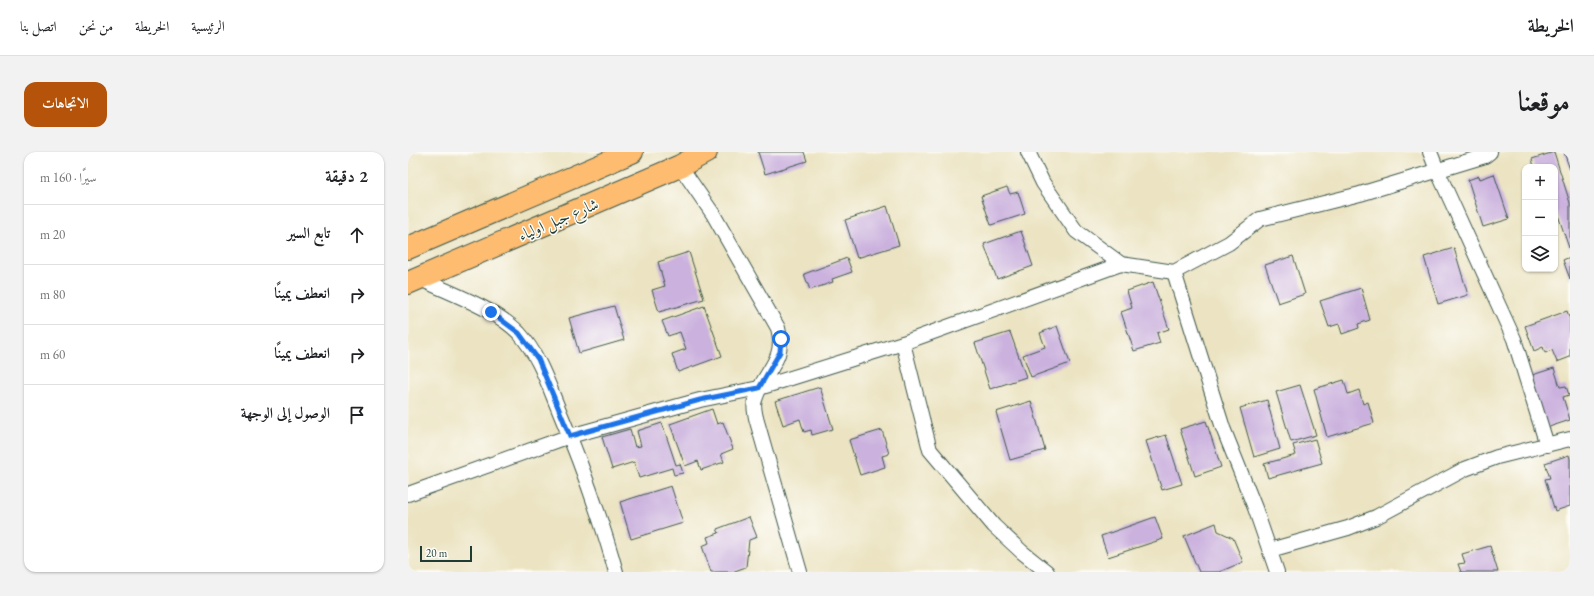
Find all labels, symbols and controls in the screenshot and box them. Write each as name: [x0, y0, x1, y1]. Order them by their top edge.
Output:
text: الخريطة: [1528, 13, 1574, 38]
text: اتصل بنا: [20, 17, 57, 35]
text: من نحن: [79, 17, 113, 35]
text: الخريطة: [135, 17, 169, 35]
text: الرئيسية: [191, 17, 225, 35]
button: الاتجاهات: [24, 82, 107, 127]
text: موقعنا: [1518, 83, 1570, 119]
map controls: [1522, 164, 1558, 272]
button: +: [1522, 164, 1558, 200]
text: 2 دقيقة: [325, 165, 368, 187]
text: سيرًا · 160 m: [40, 169, 97, 186]
street label: شارع جبل اولياء: [515, 193, 603, 249]
button: −: [1522, 200, 1558, 236]
text: تابع السير: [287, 223, 330, 242]
icon: ahead: [346, 224, 368, 246]
text: 20 m: [40, 226, 65, 243]
button: layers: [1522, 236, 1558, 272]
text: انعطف يمينًا: [274, 283, 330, 302]
icon: right: [346, 284, 368, 306]
text: 80 m: [40, 286, 65, 303]
route end: [482, 303, 500, 321]
route start: [772, 330, 790, 348]
text: انعطف يمينًا: [274, 343, 330, 362]
icon: right: [346, 344, 368, 366]
text: 60 m: [40, 346, 65, 363]
text: الوصول إلى الوجهة: [241, 403, 330, 422]
icon: arrive: [346, 404, 368, 426]
scale bar: [420, 544, 472, 563]
text: 20 m: [426, 546, 447, 560]

